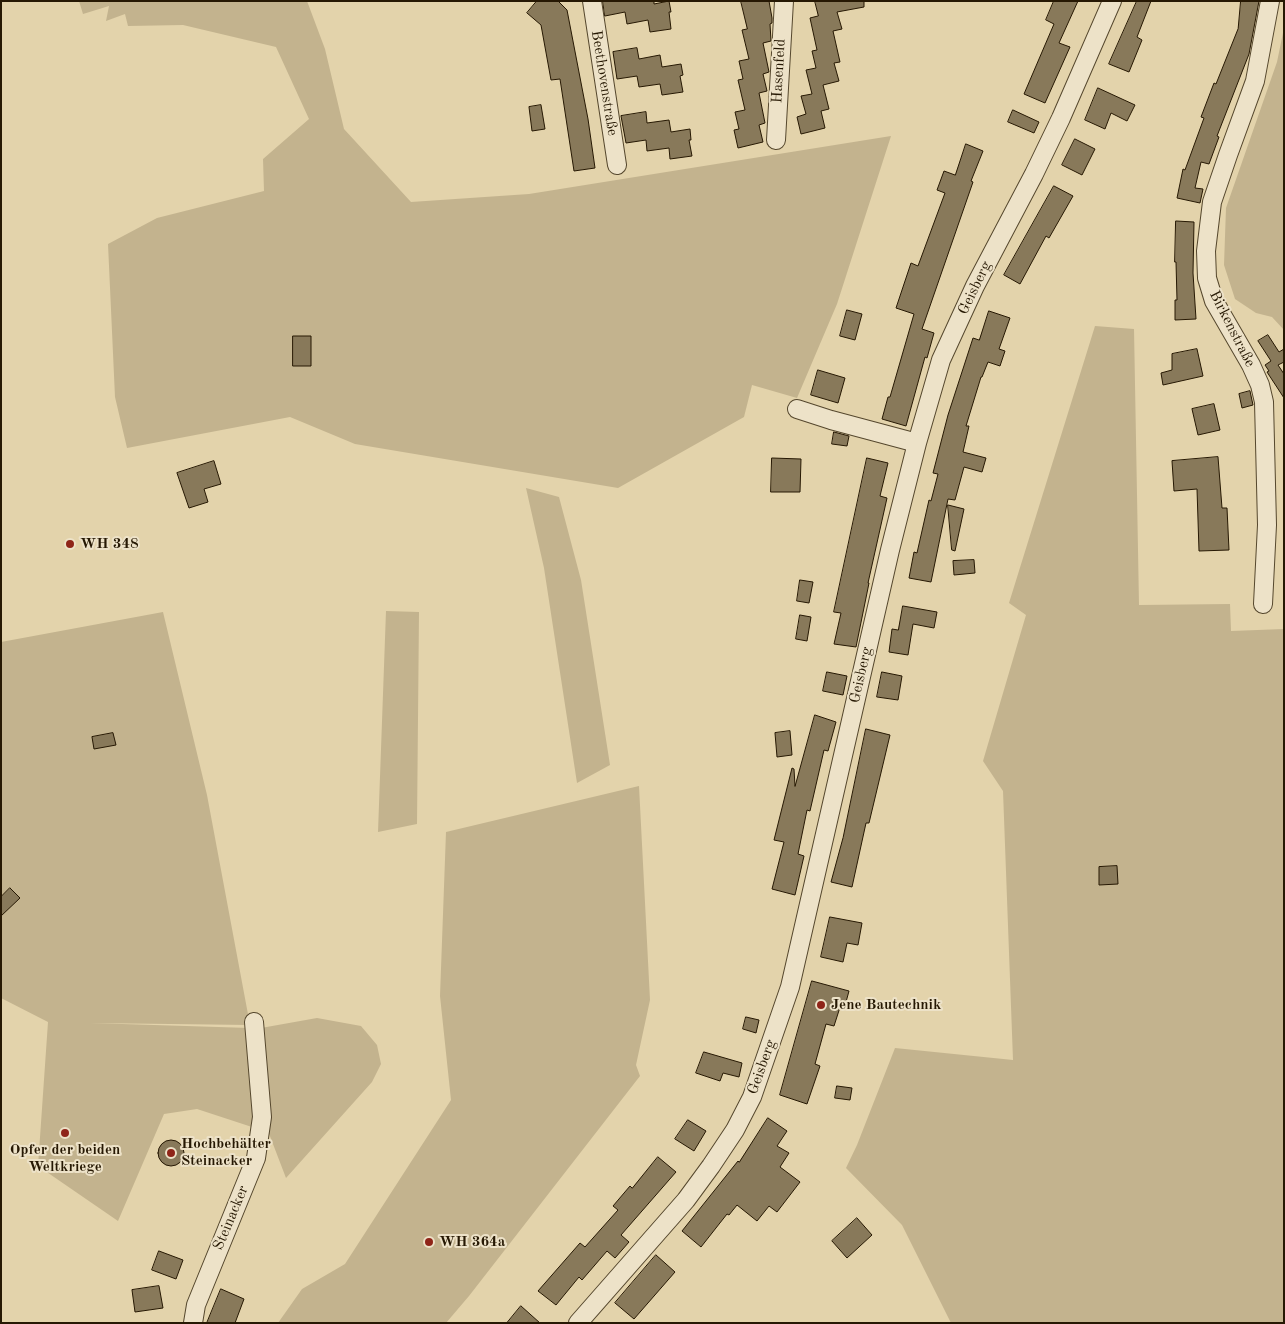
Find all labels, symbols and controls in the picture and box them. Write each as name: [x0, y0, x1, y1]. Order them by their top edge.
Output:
street label: Beethovenstraße: [587, 29, 621, 137]
street label: Hasenfeld: [768, 38, 790, 104]
street label: Geisberg: [954, 258, 996, 318]
street label: Birkenstraße: [1205, 288, 1259, 370]
place label: WH 348: [80, 535, 139, 553]
marker: WH 348: [64, 538, 76, 550]
street label: Geisberg: [846, 645, 876, 705]
place label: Jene Bautechnik: [831, 996, 941, 1014]
marker: Jene Bautechnik: [815, 999, 827, 1011]
street label: Geisberg: [744, 1037, 780, 1097]
marker: Opfer der beiden Weltkriege: [59, 1127, 71, 1139]
place label: Hochbehälter Steinacker: [181, 1135, 271, 1170]
place label: Opfer der beiden Weltkriege: [10, 1141, 120, 1176]
marker: Hochbehälter Steinacker: [165, 1147, 177, 1159]
street label: Steinacker: [209, 1183, 253, 1253]
place label: WH 364a: [439, 1233, 505, 1251]
marker: WH 364a: [423, 1236, 435, 1248]

